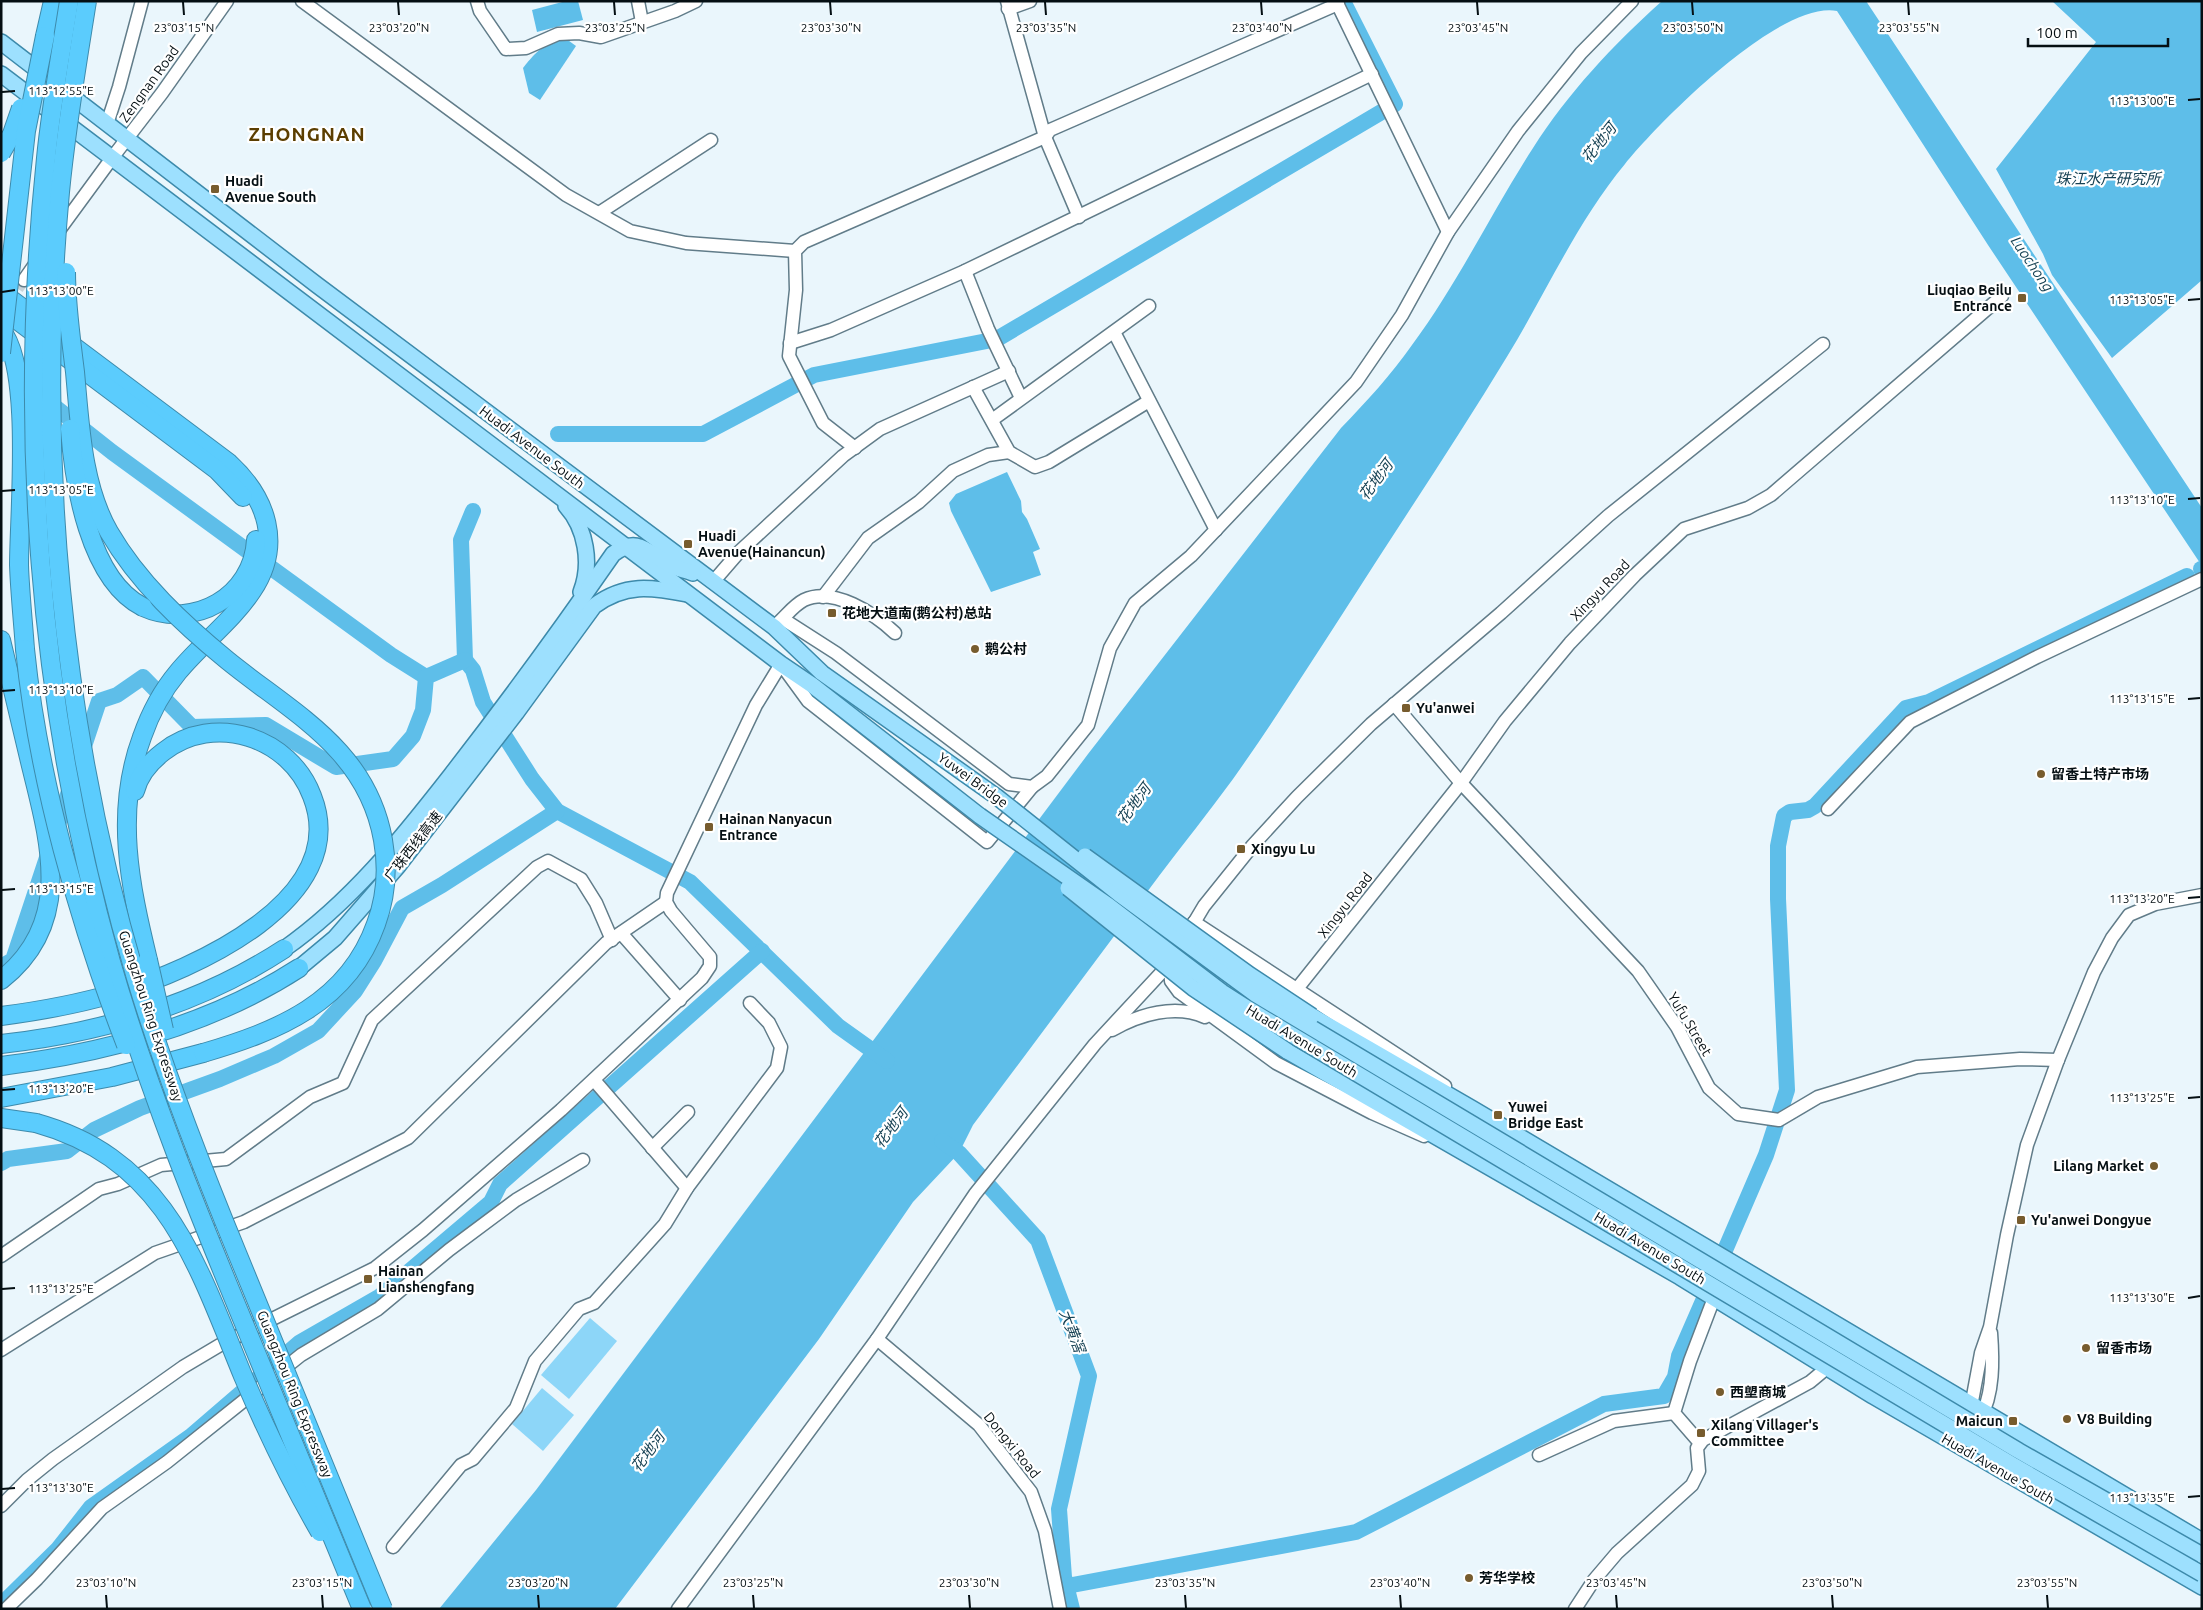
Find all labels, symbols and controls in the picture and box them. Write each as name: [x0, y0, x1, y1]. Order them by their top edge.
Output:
scale bar: [2028, 15, 2168, 47]
text: 23°03'15"N: [154, 21, 214, 34]
text: 23°03'20"N: [369, 21, 429, 34]
text: 23°03'25"N: [585, 21, 645, 34]
text: 23°03'30"N: [801, 21, 861, 34]
text: 23°03'35"N: [1016, 21, 1076, 34]
text: 23°03'40"N: [1232, 21, 1292, 34]
text: 23°03'45"N: [1448, 21, 1508, 34]
text: 23°03'50"N: [1663, 21, 1723, 34]
text: 23°03'55"N: [1879, 21, 1939, 34]
text: 100 m: [2036, 24, 2078, 41]
street label: Zengnan Road: [116, 43, 182, 125]
text: 113°12'55"E: [28, 84, 94, 97]
text: 113°13'00"E: [2109, 94, 2175, 107]
water label: 花地河: [1578, 118, 1621, 166]
district label: ZHONGNAN: [248, 123, 366, 145]
water label: 珠江水产研究所: [2055, 170, 2162, 187]
place label: Huadi Avenue South: [225, 173, 316, 205]
marker: Huadi Avenue South: [209, 183, 221, 195]
water label: Luochong: [2008, 233, 2057, 295]
place label: Liuqiao Beilu Entrance: [1927, 282, 2012, 314]
text: 113°13'00"E: [28, 284, 94, 297]
marker: Liuqiao Beilu Entrance: [2016, 292, 2028, 304]
text: 113°13'05"E: [2109, 293, 2175, 306]
street label: Huadi Avenue South: [476, 402, 588, 492]
water label: 花地河: [1355, 454, 1398, 503]
text: 113°13'05"E: [28, 483, 94, 496]
text: 113°13'10"E: [2109, 493, 2175, 506]
place label: Huadi Avenue(Hainancun): [698, 528, 826, 560]
marker: Huadi Avenue(Hainancun): [682, 538, 694, 550]
street label: Xingyu Road: [1567, 556, 1633, 624]
place label: 花地大道南(鹅公村)总站: [842, 605, 992, 621]
marker: 花地大道南(鹅公村)总站: [826, 607, 838, 619]
place label: 鹅公村: [985, 641, 1027, 657]
marker: 鹅公村: [969, 643, 981, 655]
text: 113°13'10"E: [28, 683, 94, 696]
text: 113°13'15"E: [2109, 692, 2175, 705]
place label: Yu'anwei: [1416, 700, 1475, 716]
marker: Yu'anwei: [1400, 702, 1412, 714]
street label: Yuwei Bridge: [935, 749, 1011, 811]
place label: 留香土特产市场: [2051, 766, 2149, 782]
marker: 留香土特产市场: [2035, 768, 2047, 780]
water label: 花地河: [1113, 778, 1156, 827]
street label: 广珠西线高速: [381, 808, 445, 884]
place label: Hainan Nanyacun Entrance: [719, 811, 832, 843]
marker: Hainan Nanyacun Entrance: [703, 821, 715, 833]
place label: Xingyu Lu: [1251, 841, 1315, 857]
marker: Xingyu Lu: [1235, 843, 1247, 855]
street label: Xingyu Road: [1315, 869, 1375, 941]
text: 113°13'15"E: [28, 882, 94, 895]
text: 113°13'20"E: [2109, 892, 2175, 905]
street label: Guangzhou Ring Expressway: [116, 928, 186, 1104]
street label: Yufu Street: [1665, 989, 1715, 1059]
street label: Huadi Avenue South: [1243, 1001, 1361, 1081]
text: 113°13'20"E: [28, 1082, 94, 1095]
text: 113°13'25"E: [2109, 1091, 2175, 1104]
place label: Yuwei Bridge East: [1508, 1099, 1583, 1131]
water label: 花地河: [870, 1102, 913, 1151]
marker: Yuwei Bridge East: [1492, 1109, 1504, 1121]
place label: Lilang Market: [2053, 1158, 2144, 1174]
marker: Lilang Market: [2148, 1160, 2160, 1172]
street label: Huadi Avenue South: [1591, 1208, 1709, 1288]
place label: Yu'anwei Dongyue: [2031, 1212, 2152, 1228]
marker: Yu'anwei Dongyue: [2015, 1214, 2027, 1226]
place label: Hainan Lianshengfang: [378, 1263, 474, 1295]
marker: Hainan Lianshengfang: [362, 1273, 374, 1285]
text: 113°13'25"E: [28, 1282, 94, 1295]
text: 113°13'30"E: [2109, 1291, 2175, 1304]
water label: 大黄滘: [1056, 1307, 1089, 1357]
street label: Guangzhou Ring Expressway: [254, 1308, 336, 1480]
place label: 留香市场: [2096, 1340, 2152, 1356]
marker: 留香市场: [2080, 1342, 2092, 1354]
place label: 西塱商城: [1730, 1384, 1786, 1400]
marker: 西塱商城: [1714, 1386, 1726, 1398]
street label: Dongxi Road: [981, 1409, 1043, 1481]
place label: V8 Building: [2077, 1411, 2152, 1427]
place label: Maicun: [1956, 1413, 2003, 1429]
marker: V8 Building: [2061, 1413, 2073, 1425]
marker: Maicun: [2007, 1415, 2019, 1427]
place label: Xilang Villager's Committee: [1711, 1417, 1819, 1449]
water label: 花地河: [627, 1426, 670, 1475]
marker: Xilang Villager's Committee: [1695, 1427, 1707, 1439]
street label: Huadi Avenue South: [1939, 1430, 2057, 1508]
text: 113°13'30"E: [28, 1481, 94, 1494]
text: 113°13'35"E: [2109, 1491, 2175, 1504]
place label: 芳华学校: [1479, 1570, 1535, 1586]
marker: 芳华学校: [1463, 1572, 1475, 1584]
text: 23°03'10"N: [76, 1576, 136, 1589]
text: 23°03'15"N: [292, 1576, 352, 1589]
text: 23°03'20"N: [508, 1576, 568, 1589]
text: 23°03'25"N: [723, 1576, 783, 1589]
text: 23°03'30"N: [939, 1576, 999, 1589]
text: 23°03'35"N: [1155, 1576, 1215, 1589]
text: 23°03'40"N: [1370, 1576, 1430, 1589]
text: 23°03'45"N: [1586, 1576, 1646, 1589]
text: 23°03'50"N: [1802, 1576, 1862, 1589]
text: 23°03'55"N: [2017, 1576, 2077, 1589]

